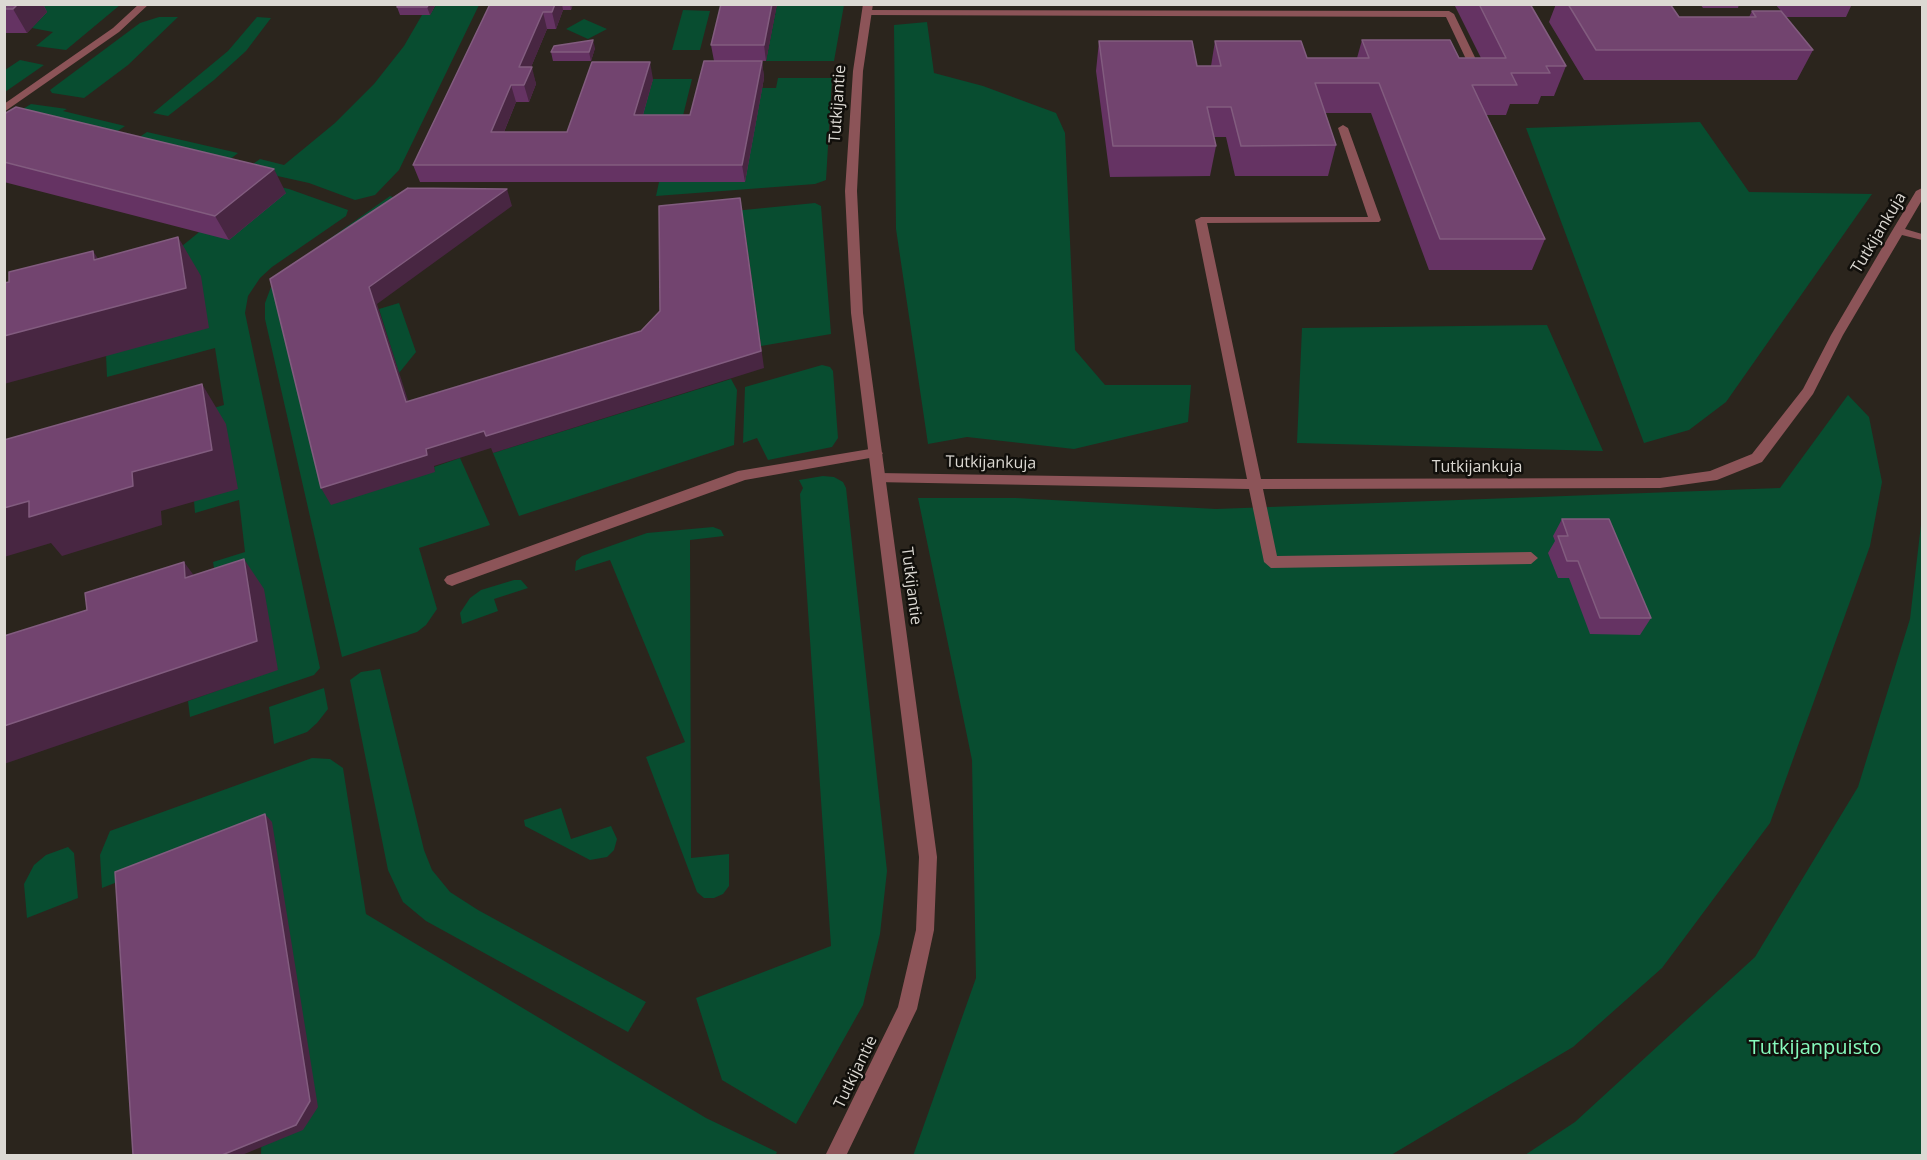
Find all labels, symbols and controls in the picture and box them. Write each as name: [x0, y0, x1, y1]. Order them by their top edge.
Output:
street label: Tutkijantie: [826, 64, 850, 144]
street label: Tutkijankuja: [1847, 189, 1911, 277]
street label: Tutkijankuja: [946, 453, 1036, 473]
street label: Tutkijankuja: [1432, 457, 1522, 477]
street label: Tutkijantie: [897, 546, 925, 626]
street label: Tutkijantie: [830, 1033, 882, 1111]
park label: Tutkijanpuisto: [1749, 1036, 1881, 1060]

